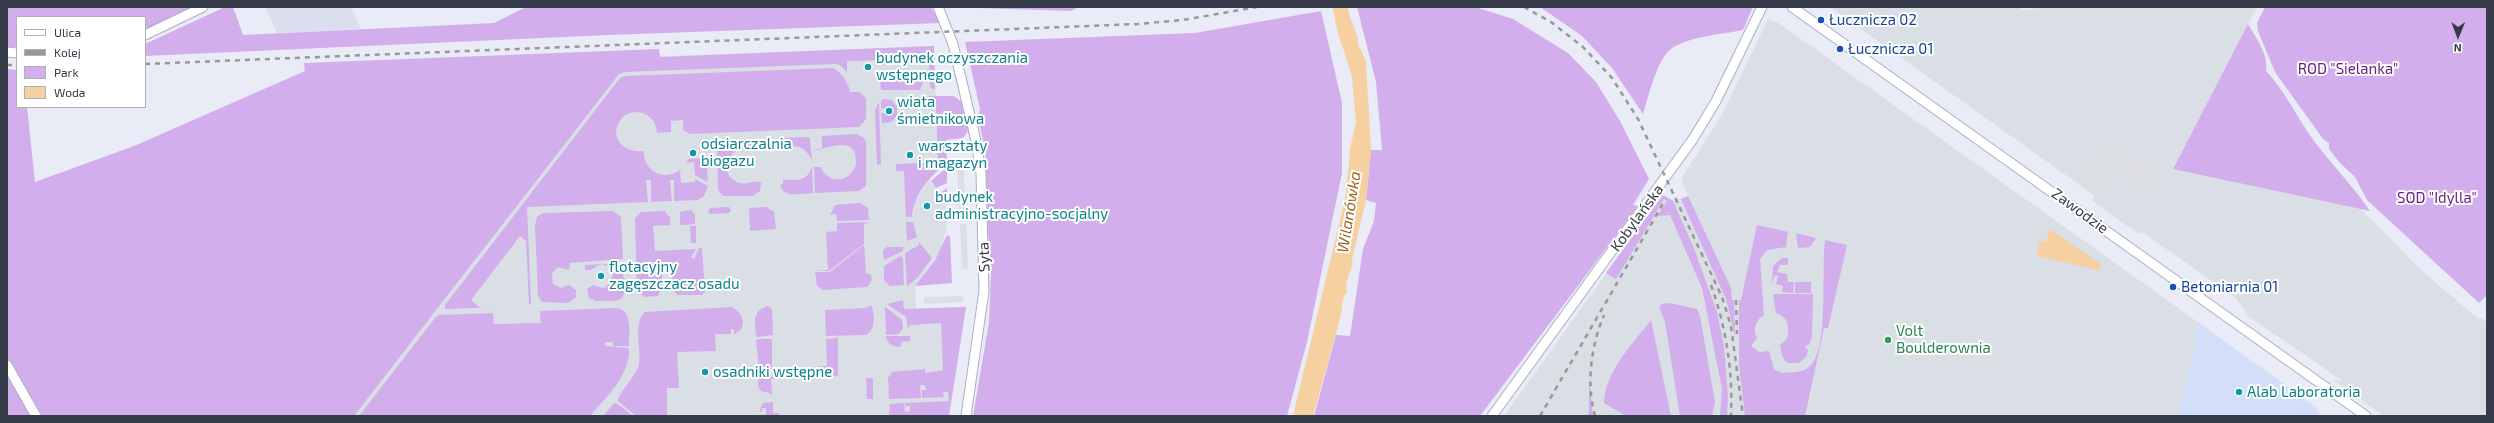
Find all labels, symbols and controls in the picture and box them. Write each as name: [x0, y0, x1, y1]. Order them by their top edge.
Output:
place label: Łucznicza 02: [1829, 11, 1917, 29]
marker: Łucznicza 02: [1816, 15, 1826, 25]
legend: [16, 16, 146, 108]
north arrow: [2438, 16, 2478, 56]
text: Ulica: [54, 25, 81, 39]
place label: Łucznicza 01: [1848, 40, 1933, 58]
text: N: [2454, 42, 2462, 55]
marker: Łucznicza 01: [1835, 44, 1845, 54]
text: Kolej: [54, 45, 81, 59]
place label: budynek oczyszczania wstępnego: [876, 49, 1028, 84]
park label: ROD "Sielanka": [2298, 60, 2398, 78]
marker: budynek oczyszczania wstępnego: [863, 62, 873, 72]
text: Park: [54, 65, 79, 79]
text: Woda: [54, 85, 85, 99]
place label: wiata śmietnikowa: [897, 93, 984, 128]
marker: wiata śmietnikowa: [884, 106, 894, 116]
place label: odsiarczalnia biogazu: [701, 135, 792, 170]
place label: warsztaty i magazyn: [918, 137, 987, 172]
marker: odsiarczalnia biogazu: [688, 148, 698, 158]
marker: warsztaty i magazyn: [905, 150, 915, 160]
water label: Wilanówka: [1333, 170, 1365, 254]
street label: Kobylańska: [1607, 181, 1667, 255]
street label: Zawodzie: [2048, 184, 2112, 238]
place label: budynek administracyjno-socjalny: [935, 188, 1108, 223]
park label: SOD "Idylla": [2397, 189, 2477, 207]
marker: budynek administracyjno-socjalny: [922, 201, 932, 211]
street label: Syta: [974, 242, 994, 272]
place label: flotacyjny zagęszczacz osadu: [609, 258, 740, 293]
marker: flotacyjny zagęszczacz osadu: [596, 271, 606, 281]
place label: Betoniarnia 01: [2181, 278, 2278, 296]
marker: Betoniarnia 01: [2168, 282, 2178, 292]
place label: Volt Boulderownia: [1896, 322, 1991, 357]
marker: Volt Boulderownia: [1883, 335, 1893, 345]
place label: osadniki wstępne: [713, 363, 832, 381]
marker: osadniki wstępne: [700, 367, 710, 377]
place label: Alab Laboratoria: [2247, 383, 2360, 401]
marker: Alab Laboratoria: [2234, 387, 2244, 397]

